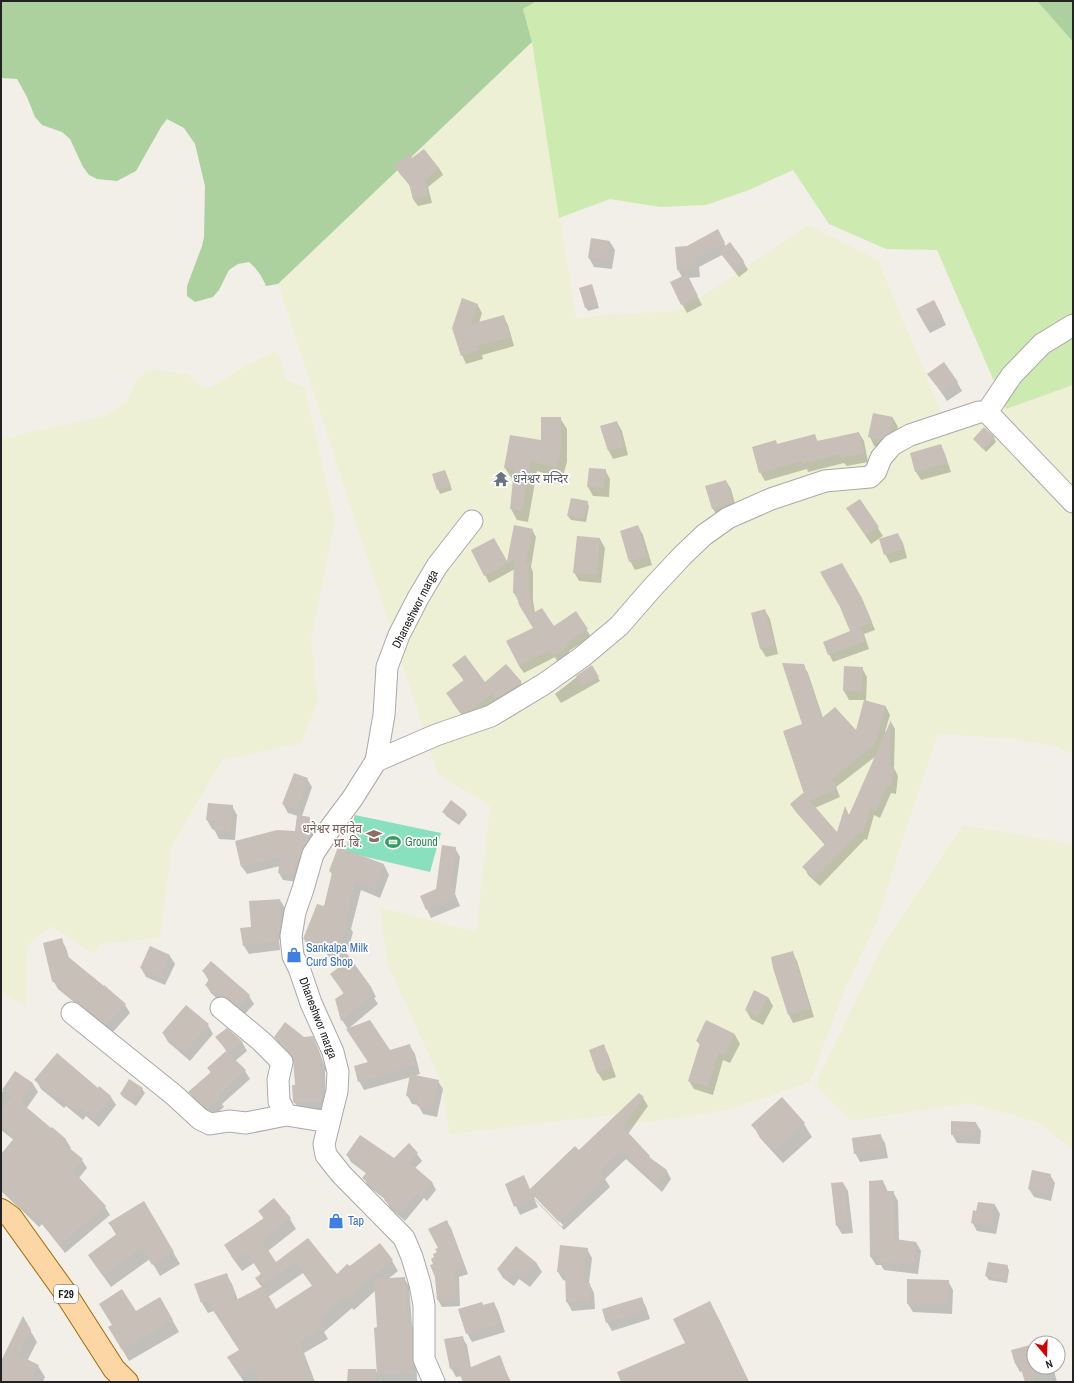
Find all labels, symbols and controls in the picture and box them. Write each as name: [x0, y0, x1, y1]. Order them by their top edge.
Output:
temple icon: धनेश्वर मन्दिर: [492, 470, 510, 488]
place label: धनेश्वर मन्दिर: [513, 471, 569, 487]
street label: Dhaneshwor marga: [388, 567, 442, 651]
place label: धनेश्वर महादेव प्रा. बि.: [302, 821, 362, 851]
school or university icon: धनेश्वर महादेव प्रा. बि.: [365, 827, 383, 845]
sports icon: Ground: [384, 833, 402, 851]
place label: Ground: [405, 834, 438, 850]
place label: Sankalpa Milk Curd Shop: [306, 940, 368, 970]
shop icon: Sankalpa Milk Curd Shop: [285, 946, 303, 964]
street label: Dhaneshwor marga: [295, 975, 341, 1061]
shop icon: Tap: [327, 1212, 345, 1230]
place label: Tap: [348, 1213, 364, 1229]
road number: F29: [54, 1285, 78, 1303]
north arrow: [1026, 1335, 1066, 1375]
text: N: [1044, 1357, 1055, 1372]

